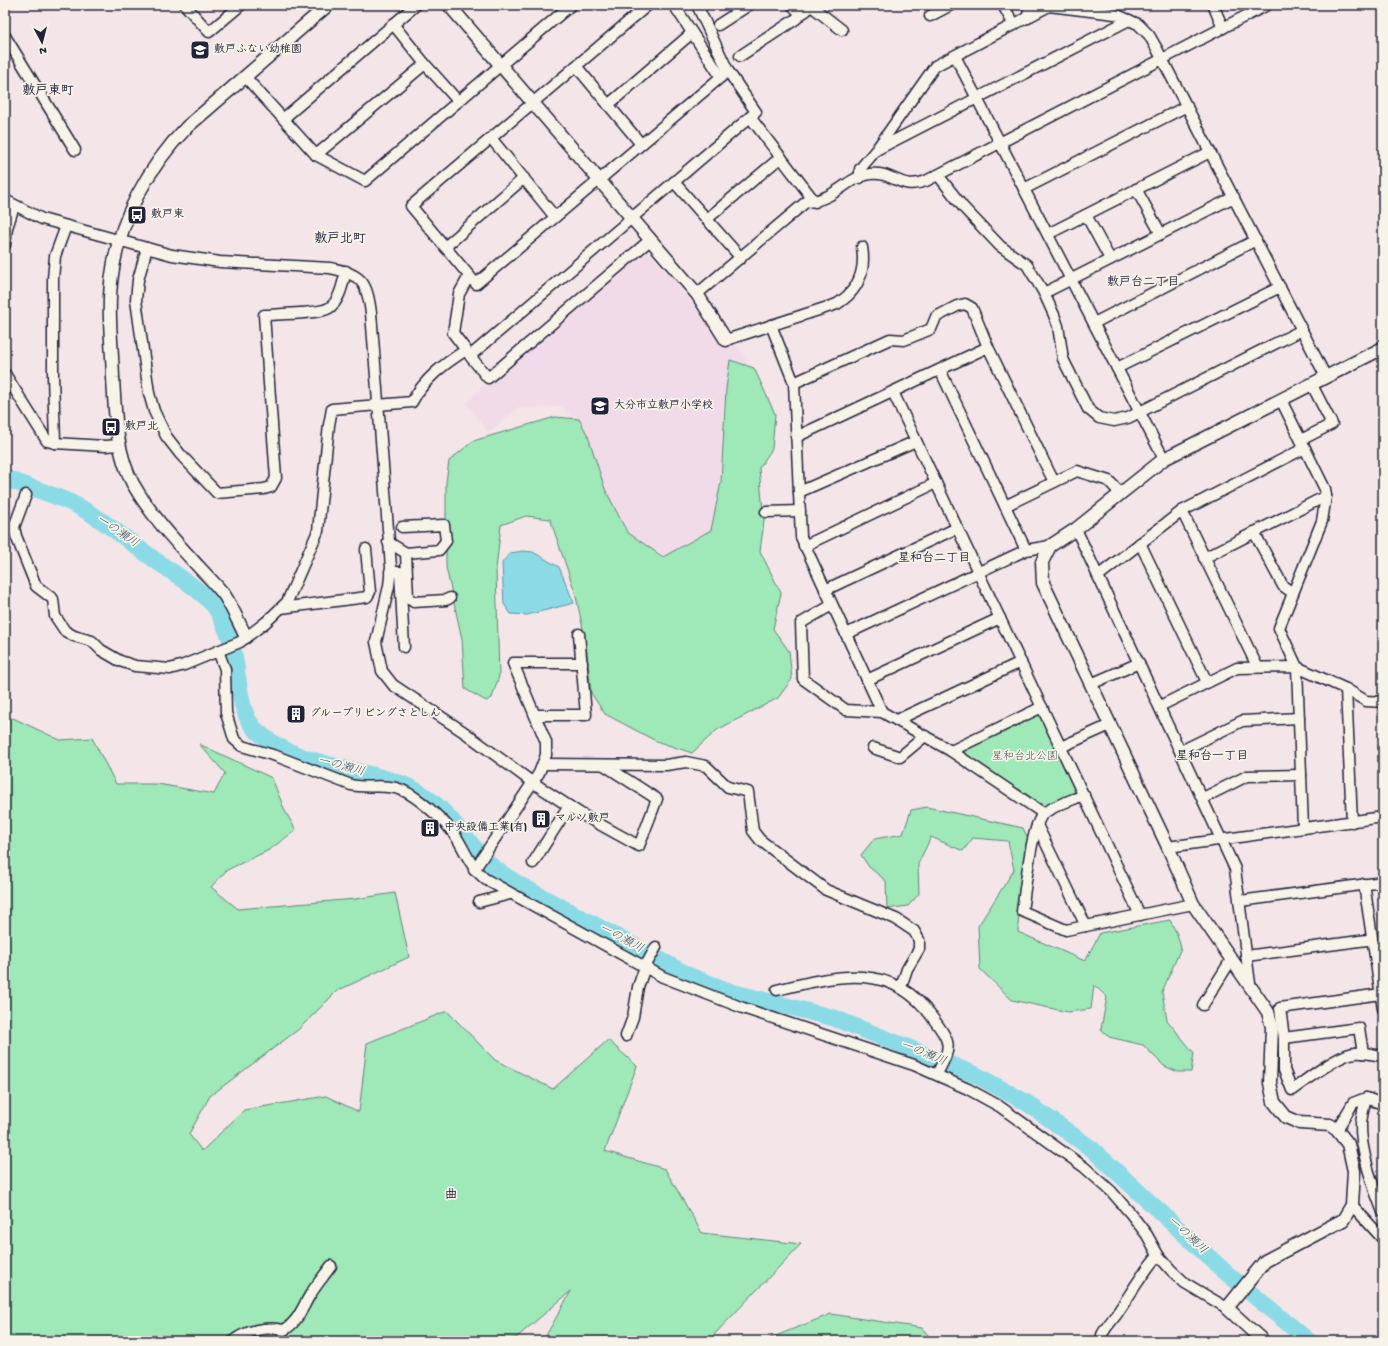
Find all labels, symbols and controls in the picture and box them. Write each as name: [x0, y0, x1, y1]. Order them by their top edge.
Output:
north arrow: [22, 22, 62, 62]
school or university icon: 敷戸ふない幼稚園: [189, 39, 211, 61]
place label: 敷戸ふない幼稚園: [214, 43, 302, 56]
text: N: [39, 44, 47, 56]
district label: 敷戸東町: [22, 83, 74, 99]
bus stop icon: 敷戸東: [126, 204, 148, 226]
place label: 敷戸東: [151, 208, 184, 221]
district label: 敷戸北町: [314, 231, 366, 247]
district label: 敷戸台二丁目: [1107, 275, 1179, 290]
school or university icon: 大分市立敷戸小学校: [589, 395, 611, 417]
place label: 大分市立敷戸小学校: [614, 399, 713, 412]
bus stop icon: 敷戸北: [100, 416, 122, 438]
place label: 敷戸北: [125, 420, 158, 433]
water label: 一の瀬川: [93, 512, 141, 551]
district label: 星和台二丁目: [898, 551, 970, 566]
building icon: グループリビングさとしん: [285, 703, 307, 725]
place label: グループリビングさとしん: [310, 707, 441, 720]
district label: 星和台一丁目: [1176, 749, 1248, 764]
park label: 星和台北公園: [992, 750, 1058, 763]
water label: 一の瀬川: [316, 753, 366, 780]
building icon: マルソ敷戸: [530, 808, 552, 830]
place label: マルソ敷戸: [555, 812, 610, 825]
building icon: 中央設備工業(有): [419, 817, 441, 839]
place label: 中央設備工業(有): [444, 821, 527, 834]
water label: 一の瀬川: [597, 921, 646, 956]
water label: 一の瀬川: [898, 1038, 948, 1069]
district label: 曲: [444, 1188, 458, 1203]
water label: 一の瀬川: [1165, 1214, 1210, 1257]

